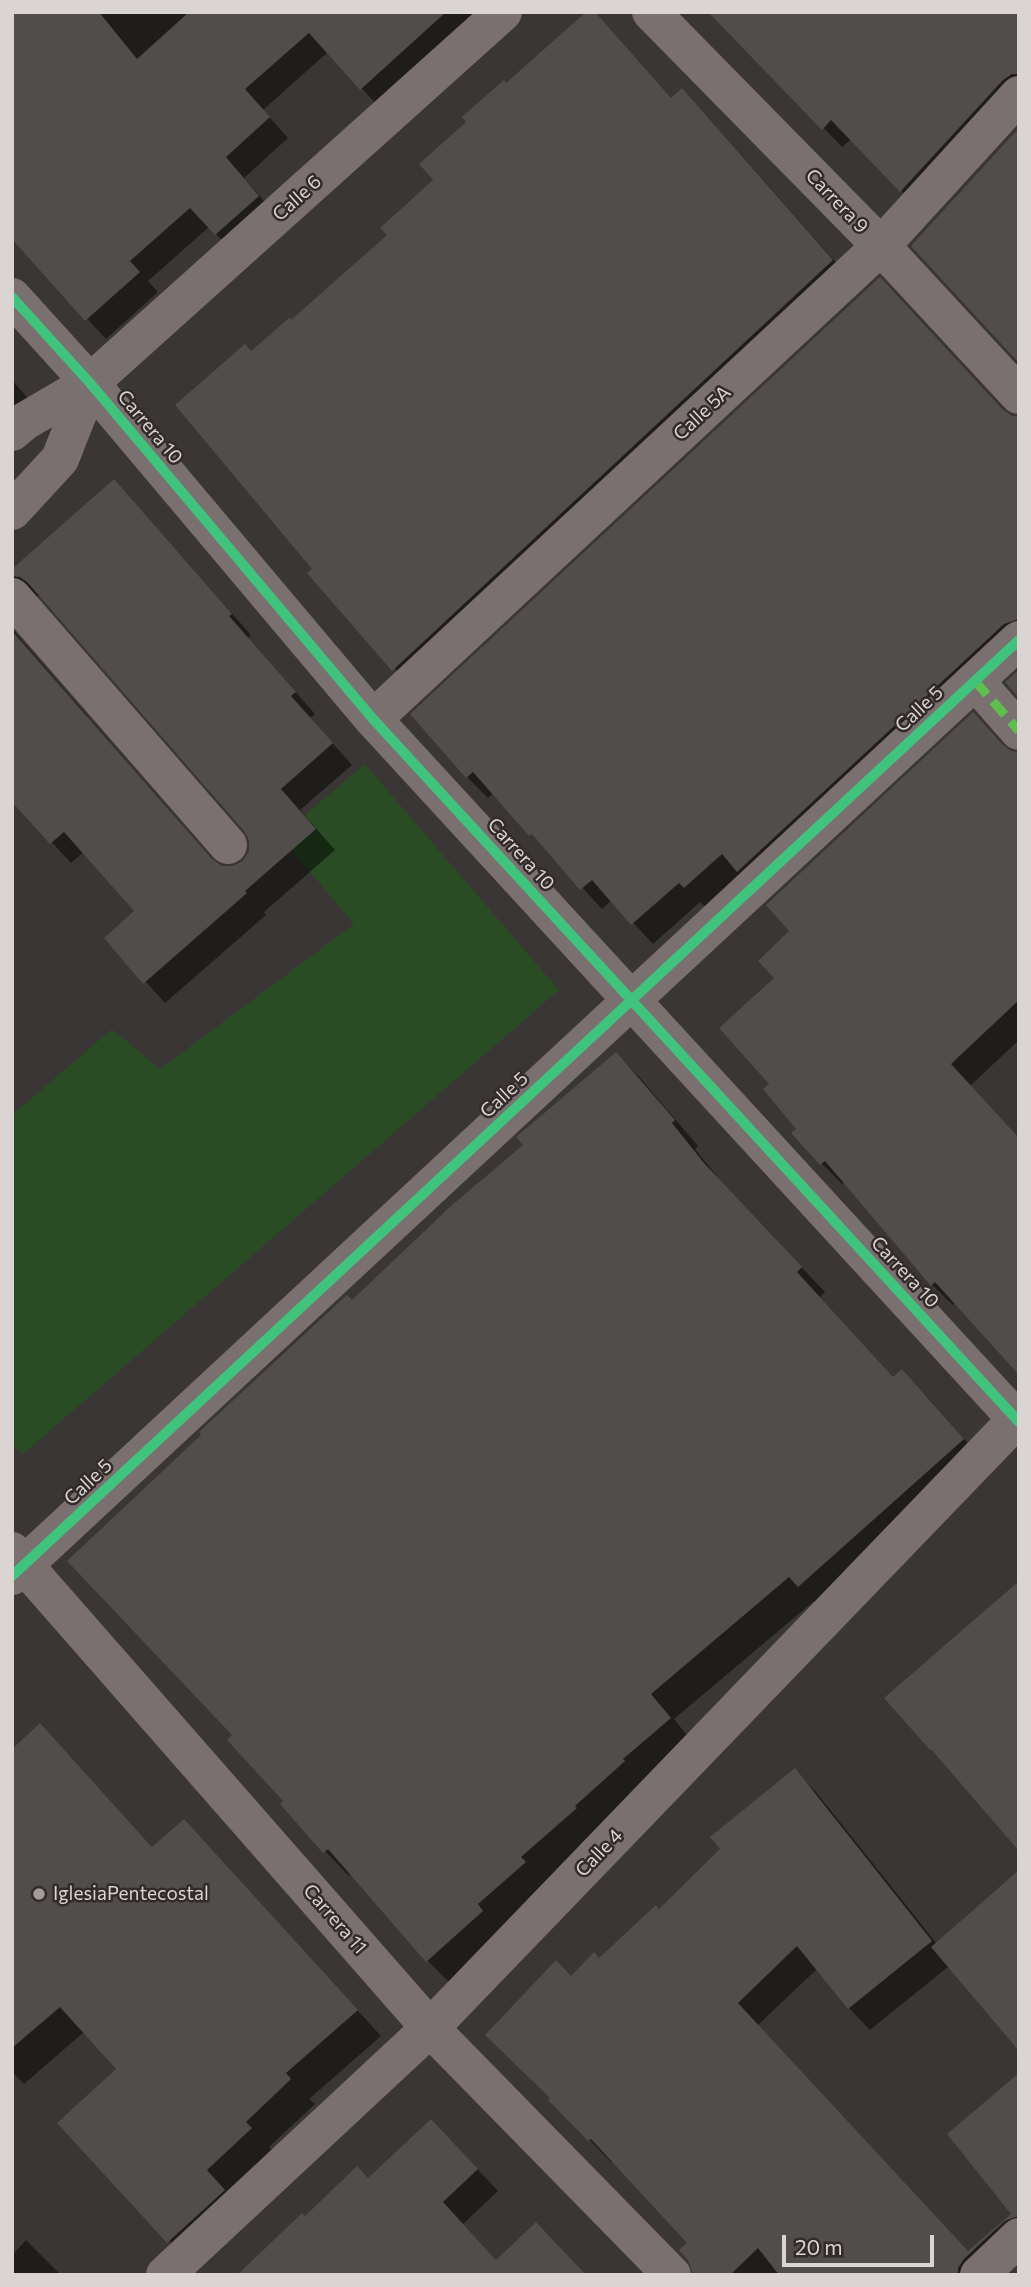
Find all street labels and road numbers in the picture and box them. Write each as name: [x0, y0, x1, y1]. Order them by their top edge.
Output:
street label: Carrera 9: [801, 164, 873, 238]
street label: Calle 6: [268, 170, 326, 226]
street label: Calle 5A: [669, 381, 735, 445]
street label: Carrera 10: [113, 385, 187, 469]
street label: Calle 5: [890, 681, 948, 737]
street label: Carrera 10: [483, 813, 559, 895]
street label: Calle 5: [475, 1067, 533, 1123]
street label: Carrera 10: [866, 1232, 944, 1312]
street label: Calle 5: [59, 1454, 117, 1510]
street label: Calle 4: [571, 1824, 627, 1882]
street label: Carrera 11: [298, 1879, 372, 1959]

